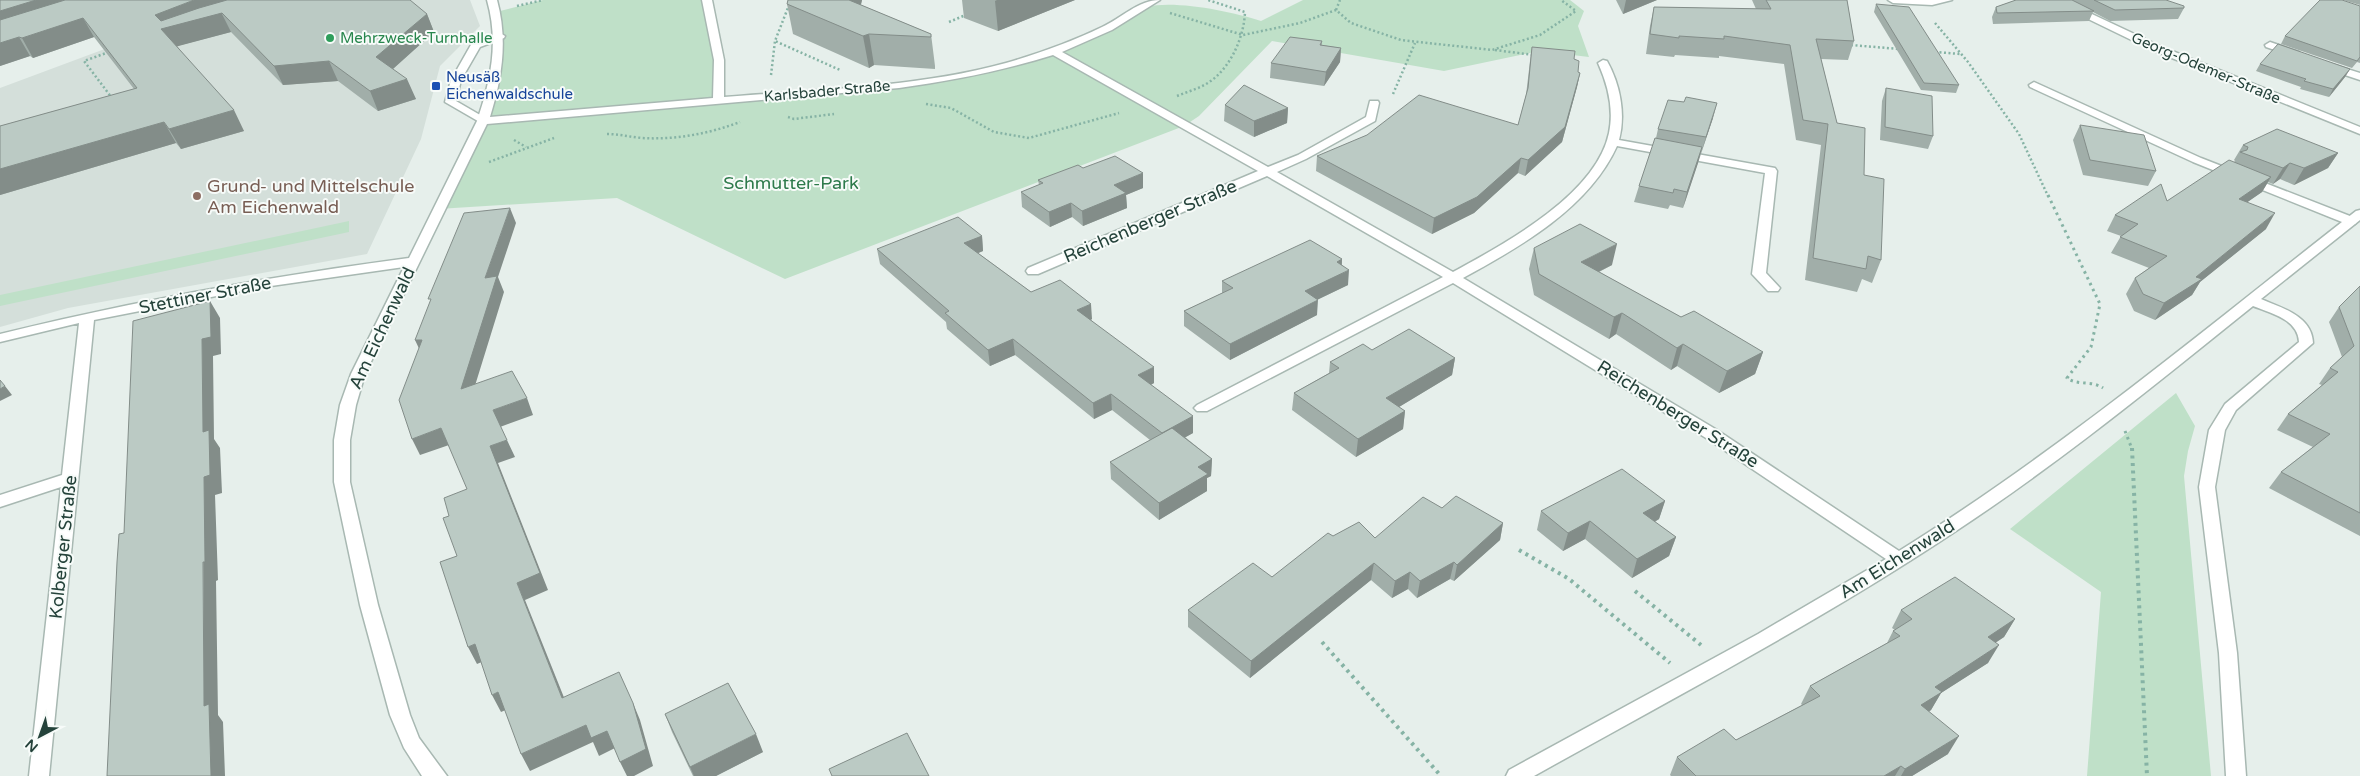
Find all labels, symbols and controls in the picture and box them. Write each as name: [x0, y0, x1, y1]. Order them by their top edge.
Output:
street label: Georg-Odemer-Straße: [2129, 28, 2283, 108]
place label: Mehrzweck-Turnhalle: [340, 29, 493, 47]
marker: Mehrzweck-Turnhalle: [324, 32, 336, 44]
place label: Neusäß Eichenwaldschule: [446, 68, 573, 103]
street label: Karlsbader Straße: [763, 76, 891, 106]
marker: Neusäß Eichenwaldschule: [430, 80, 442, 92]
park label: Schmutter-Park: [723, 172, 859, 194]
street label: Reichenberger Straße: [1060, 174, 1240, 268]
place label: Grund- und Mittelschule Am Eichenwald: [207, 175, 414, 218]
marker: Grund- und Mittelschule Am Eichenwald: [191, 190, 203, 202]
street label: Am Eichenwald: [344, 263, 420, 393]
street label: Stettiner Straße: [137, 271, 273, 319]
street label: Reichenberger Straße: [1593, 355, 1763, 473]
street label: Kolberger Straße: [45, 474, 81, 620]
street label: Am Eichenwald: [1835, 515, 1959, 603]
north arrow: [15, 711, 65, 761]
text: N: [22, 735, 42, 756]

